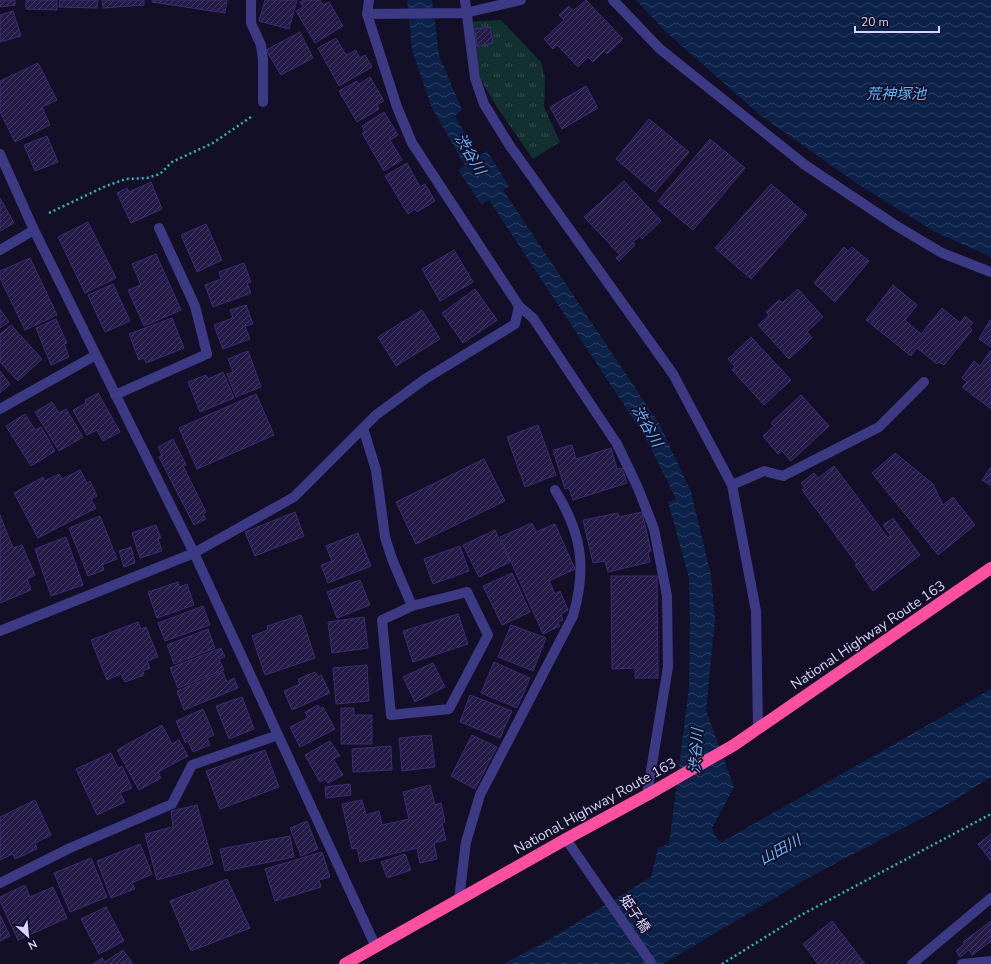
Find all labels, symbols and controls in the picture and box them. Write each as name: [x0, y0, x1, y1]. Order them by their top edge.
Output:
scale bar: [855, 8, 939, 34]
text: 20 m: [861, 14, 889, 30]
water label: 荒神塚池: [866, 84, 928, 104]
water label: 渋谷川: [450, 130, 491, 180]
water label: 渋谷川: [627, 402, 668, 452]
street label: National Highway Route 163: [787, 576, 949, 694]
water label: 渋谷川: [684, 726, 708, 774]
street label: National Highway Route 163: [511, 753, 679, 859]
water label: 山田川: [755, 829, 806, 870]
street label: 姫子橋: [615, 891, 655, 937]
north arrow: [8, 916, 48, 956]
text: N: [25, 936, 39, 953]

